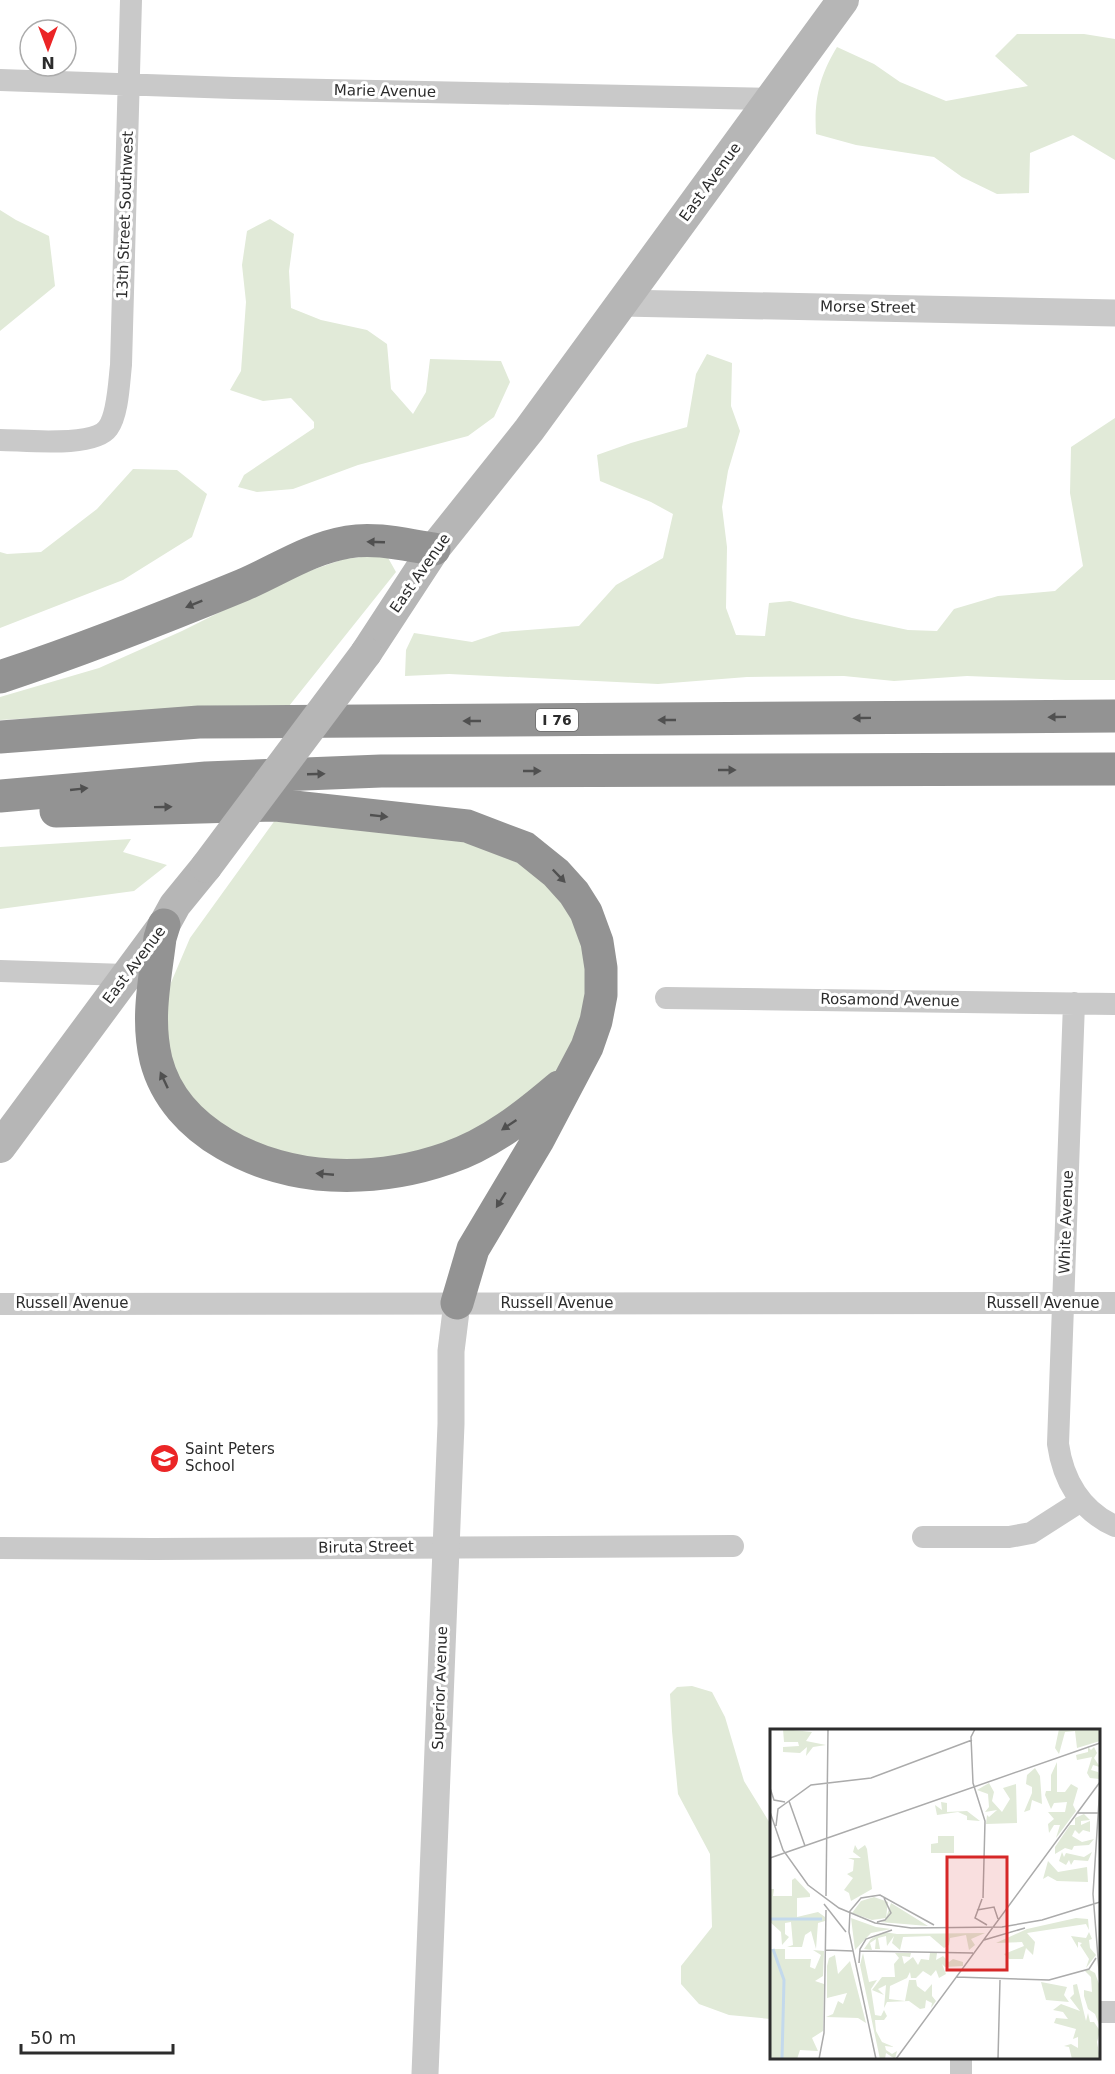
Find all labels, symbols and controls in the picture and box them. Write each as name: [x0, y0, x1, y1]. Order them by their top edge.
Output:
north arrow: [18, 18, 78, 78]
text: N: [41, 53, 55, 72]
street label: Marie Avenue: [334, 81, 436, 101]
street label: 13th Street Southwest: [113, 130, 137, 299]
street label: East Avenue: [675, 139, 745, 225]
street label: Morse Street: [820, 297, 916, 317]
street label: East Avenue: [386, 530, 454, 616]
one-way arrow: [367, 537, 386, 546]
one-way arrow: [185, 600, 203, 609]
road number: I 76: [536, 709, 578, 731]
one-way arrow: [1047, 712, 1066, 722]
one-way arrow: [852, 714, 871, 723]
one-way arrow: [657, 715, 676, 725]
one-way arrow: [462, 716, 481, 726]
one-way arrow: [717, 765, 736, 775]
one-way arrow: [522, 766, 541, 776]
one-way arrow: [306, 769, 325, 778]
one-way arrow: [70, 784, 89, 794]
one-way arrow: [154, 803, 173, 812]
one-way arrow: [369, 811, 388, 821]
one-way arrow: [551, 869, 565, 883]
street label: East Avenue: [99, 922, 169, 1008]
street label: Rosamond Avenue: [820, 990, 960, 1010]
one-way arrow: [160, 1072, 169, 1089]
one-way arrow: [501, 1119, 517, 1130]
one-way arrow: [315, 1169, 334, 1179]
street label: White Avenue: [1055, 1170, 1077, 1274]
one-way arrow: [495, 1192, 506, 1208]
street label: Russell Avenue: [16, 1294, 128, 1312]
street label: Russell Avenue: [501, 1294, 613, 1312]
street label: Russell Avenue: [987, 1294, 1099, 1312]
place label: Saint Peters School: [185, 1440, 275, 1475]
school or university icon: Saint Peters School: [148, 1442, 180, 1474]
street label: Biruta Street: [318, 1537, 414, 1557]
street label: Superior Avenue: [429, 1626, 451, 1750]
inset map: [770, 1729, 1100, 2059]
scale bar: [21, 2017, 172, 2055]
text: 50 m: [30, 2027, 76, 2048]

